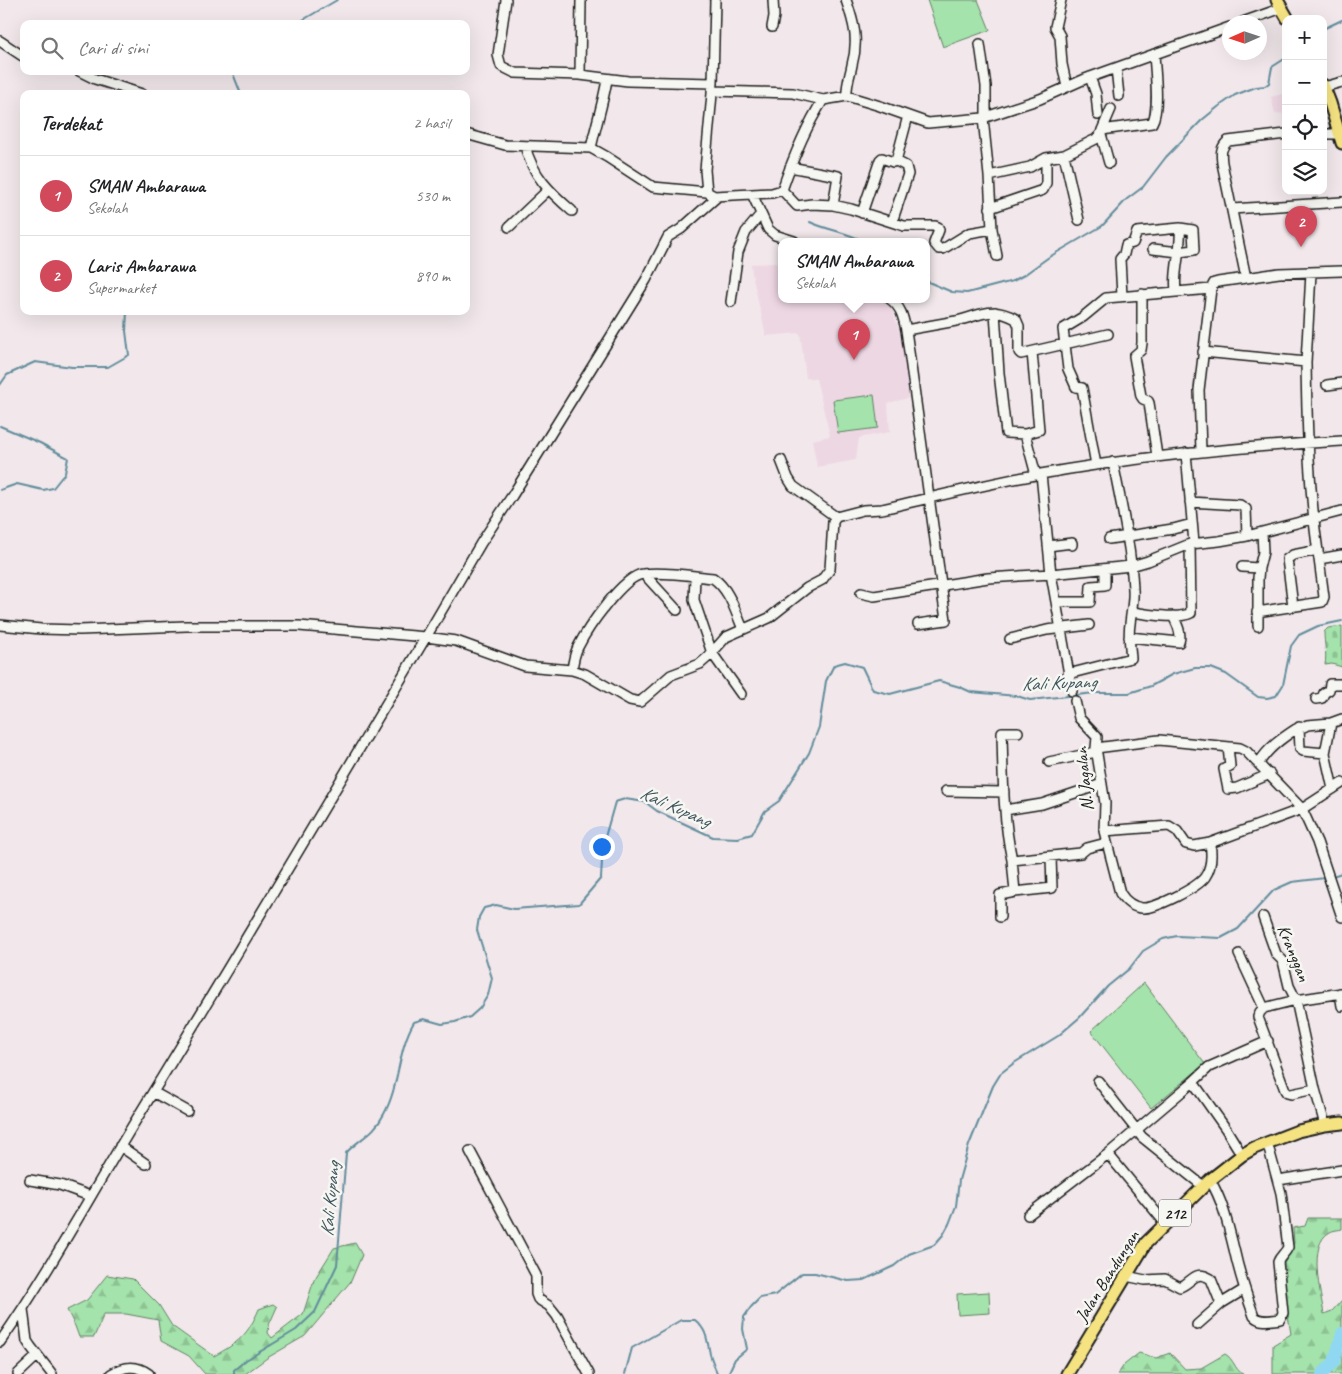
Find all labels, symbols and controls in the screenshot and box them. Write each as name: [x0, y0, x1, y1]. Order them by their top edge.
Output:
north arrow: [1222, 15, 1267, 60]
map controls: [1282, 15, 1327, 195]
button: +: [1282, 15, 1327, 60]
search box: [20, 20, 470, 75]
icon: search: [38, 34, 66, 62]
text: Cari di sini: [78, 36, 148, 60]
button: −: [1282, 60, 1327, 105]
button: locate: [1282, 105, 1327, 150]
text: Terdekat: [40, 110, 101, 136]
text: 2 hasil: [413, 113, 450, 133]
button: layers: [1282, 150, 1327, 195]
text: SMAN Ambarawa: [87, 174, 205, 198]
text: 1: [52, 186, 60, 206]
text: 530 m: [416, 186, 450, 206]
text: Sekolah: [87, 198, 128, 218]
pin: 2: [1285, 206, 1317, 247]
popup: [778, 238, 930, 303]
text: SMAN Ambarawa: [795, 249, 913, 273]
text: Laris Ambarawa: [87, 254, 195, 278]
text: 2: [52, 266, 60, 286]
text: 890 m: [416, 266, 450, 286]
text: Sekolah: [795, 273, 836, 293]
text: Supermarket: [87, 278, 155, 298]
pin: 1: [838, 319, 870, 360]
water label: Kali Kupang: [1021, 670, 1099, 696]
street label: N. Jagalan: [1070, 745, 1098, 812]
water label: Kali Kupang: [637, 781, 717, 834]
your location: [589, 834, 615, 860]
street label: Kranggan: [1273, 921, 1316, 985]
water label: Kali Kupang: [315, 1159, 345, 1237]
road number: 212: [1159, 1200, 1191, 1226]
street label: Jalan Bandungan: [1070, 1225, 1144, 1327]

